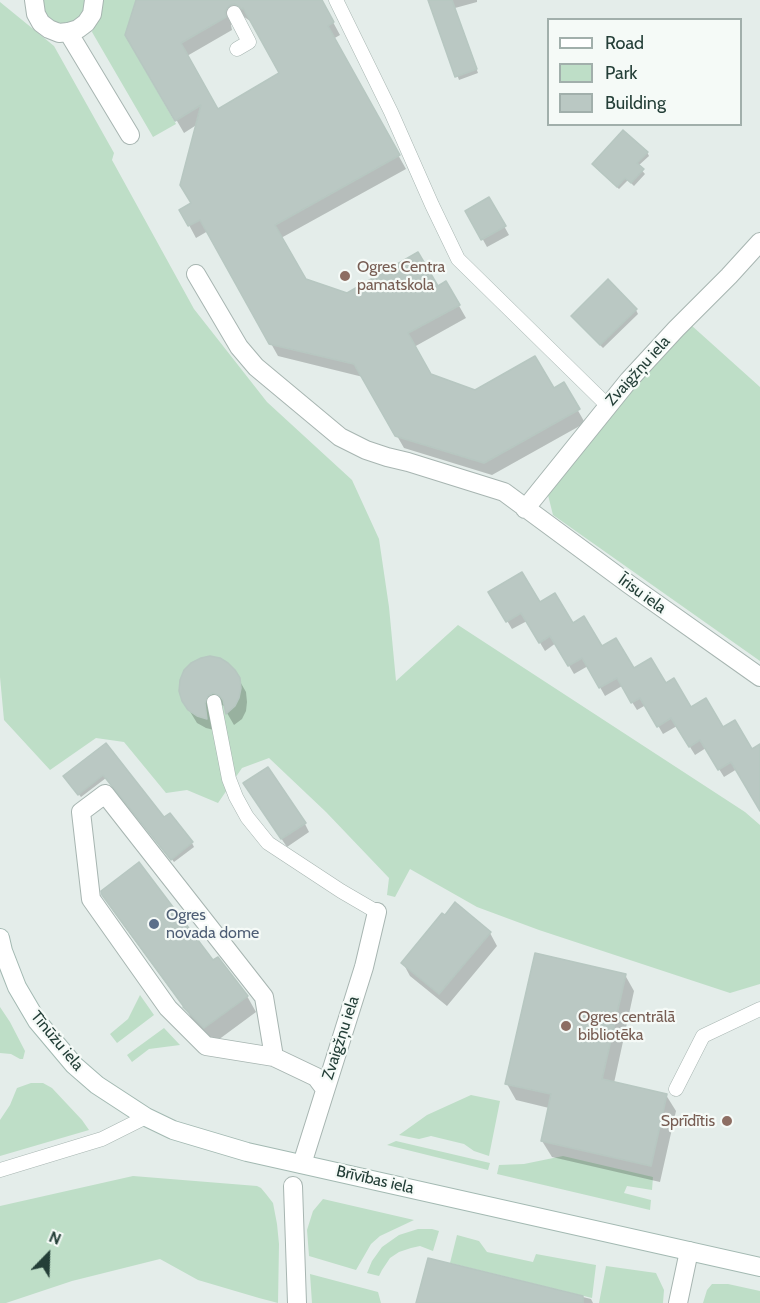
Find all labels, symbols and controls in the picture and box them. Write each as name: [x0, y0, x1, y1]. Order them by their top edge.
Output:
legend: [547, 18, 742, 126]
text: Road: [605, 32, 644, 54]
text: Park: [605, 62, 637, 84]
text: Building: [605, 92, 666, 114]
place label: Ogres Centra pamatskola: [357, 257, 445, 295]
marker: Ogres Centra pamatskola: [338, 269, 352, 283]
street label: Zvaigžņu iela: [602, 332, 674, 410]
street label: Īrisu iela: [614, 570, 670, 618]
place label: Ogres novada dome: [166, 905, 259, 943]
marker: Ogres novada dome: [147, 917, 161, 931]
street label: Zvaigžņu iela: [318, 994, 364, 1082]
street label: Tīnūžu iela: [27, 1007, 87, 1075]
place label: Ogres centrālā bibliotēka: [578, 1007, 675, 1045]
marker: Ogres centrālā bibliotēka: [559, 1019, 573, 1033]
place label: Sprīdītis: [661, 1111, 715, 1131]
marker: Sprīdītis: [720, 1114, 734, 1128]
street label: Brīvības iela: [334, 1162, 416, 1198]
north arrow: [18, 1225, 78, 1285]
text: N: [46, 1227, 64, 1249]

